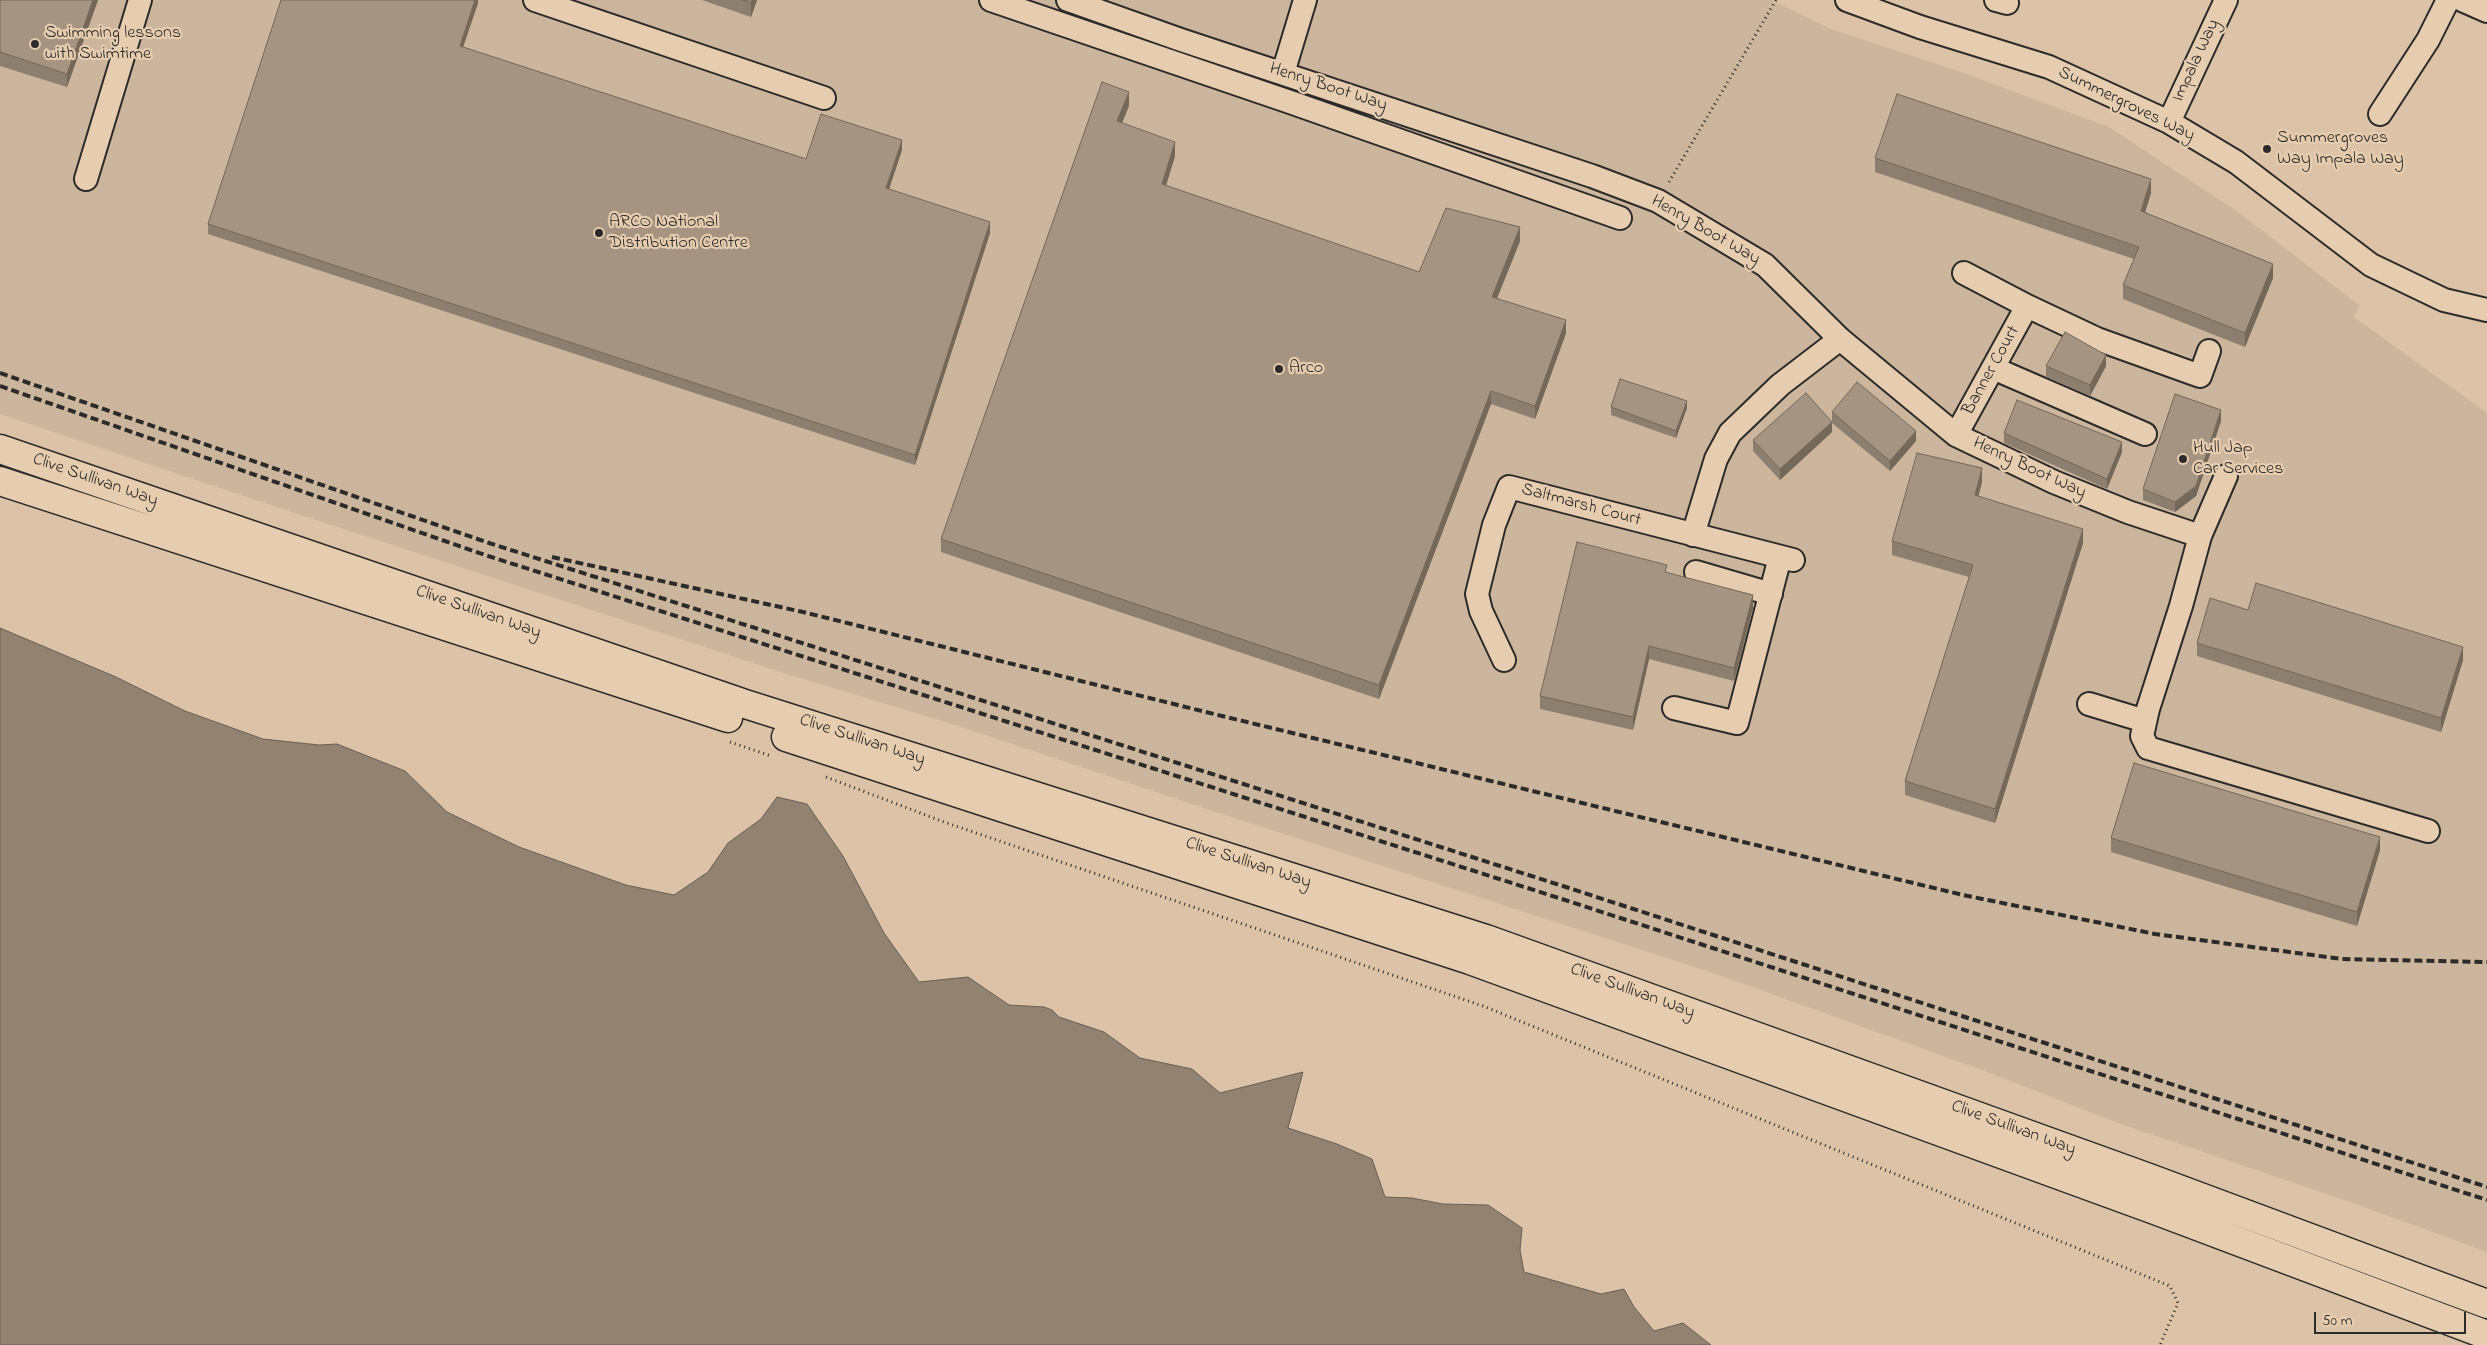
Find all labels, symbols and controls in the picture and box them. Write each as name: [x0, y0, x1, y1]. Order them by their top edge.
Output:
street label: Impala Way: [2168, 16, 2226, 106]
place label: Swimming lessons with Swimtime: [45, 23, 181, 66]
marker: Swimming lessons with Swimtime: [29, 38, 41, 50]
street label: Henry Boot Way: [1266, 59, 1390, 117]
street label: Summergroves Way: [2054, 63, 2198, 147]
place label: Summergroves Way Impala Way: [2277, 128, 2404, 170]
marker: Summergroves Way Impala Way: [2261, 143, 2273, 155]
street label: Henry Boot Way: [1647, 191, 1763, 271]
place label: ARCO National Distribution Centre: [609, 212, 748, 254]
marker: ARCO National Distribution Centre: [593, 227, 605, 239]
street label: Banner Court: [1959, 323, 2025, 419]
place label: Arco: [1289, 358, 1323, 380]
marker: Arco: [1273, 363, 1285, 375]
street label: Henry Boot Way: [1969, 433, 2089, 505]
place label: Hull Jap Car Services: [2193, 438, 2283, 480]
street label: Clive Sullivan Way: [30, 449, 160, 513]
marker: Hull Jap Car Services: [2177, 453, 2189, 465]
street label: Saltmarsh Court: [1519, 480, 1643, 532]
street label: Clive Sullivan Way: [413, 581, 543, 645]
street label: Clive Sullivan Way: [796, 710, 928, 772]
street label: Clive Sullivan Way: [1182, 833, 1314, 895]
street label: Clive Sullivan Way: [1567, 959, 1697, 1025]
street label: Clive Sullivan Way: [1948, 1096, 2078, 1162]
scale bar: [2317, 1302, 2470, 1334]
text: 50 m: [2322, 1310, 2352, 1332]

